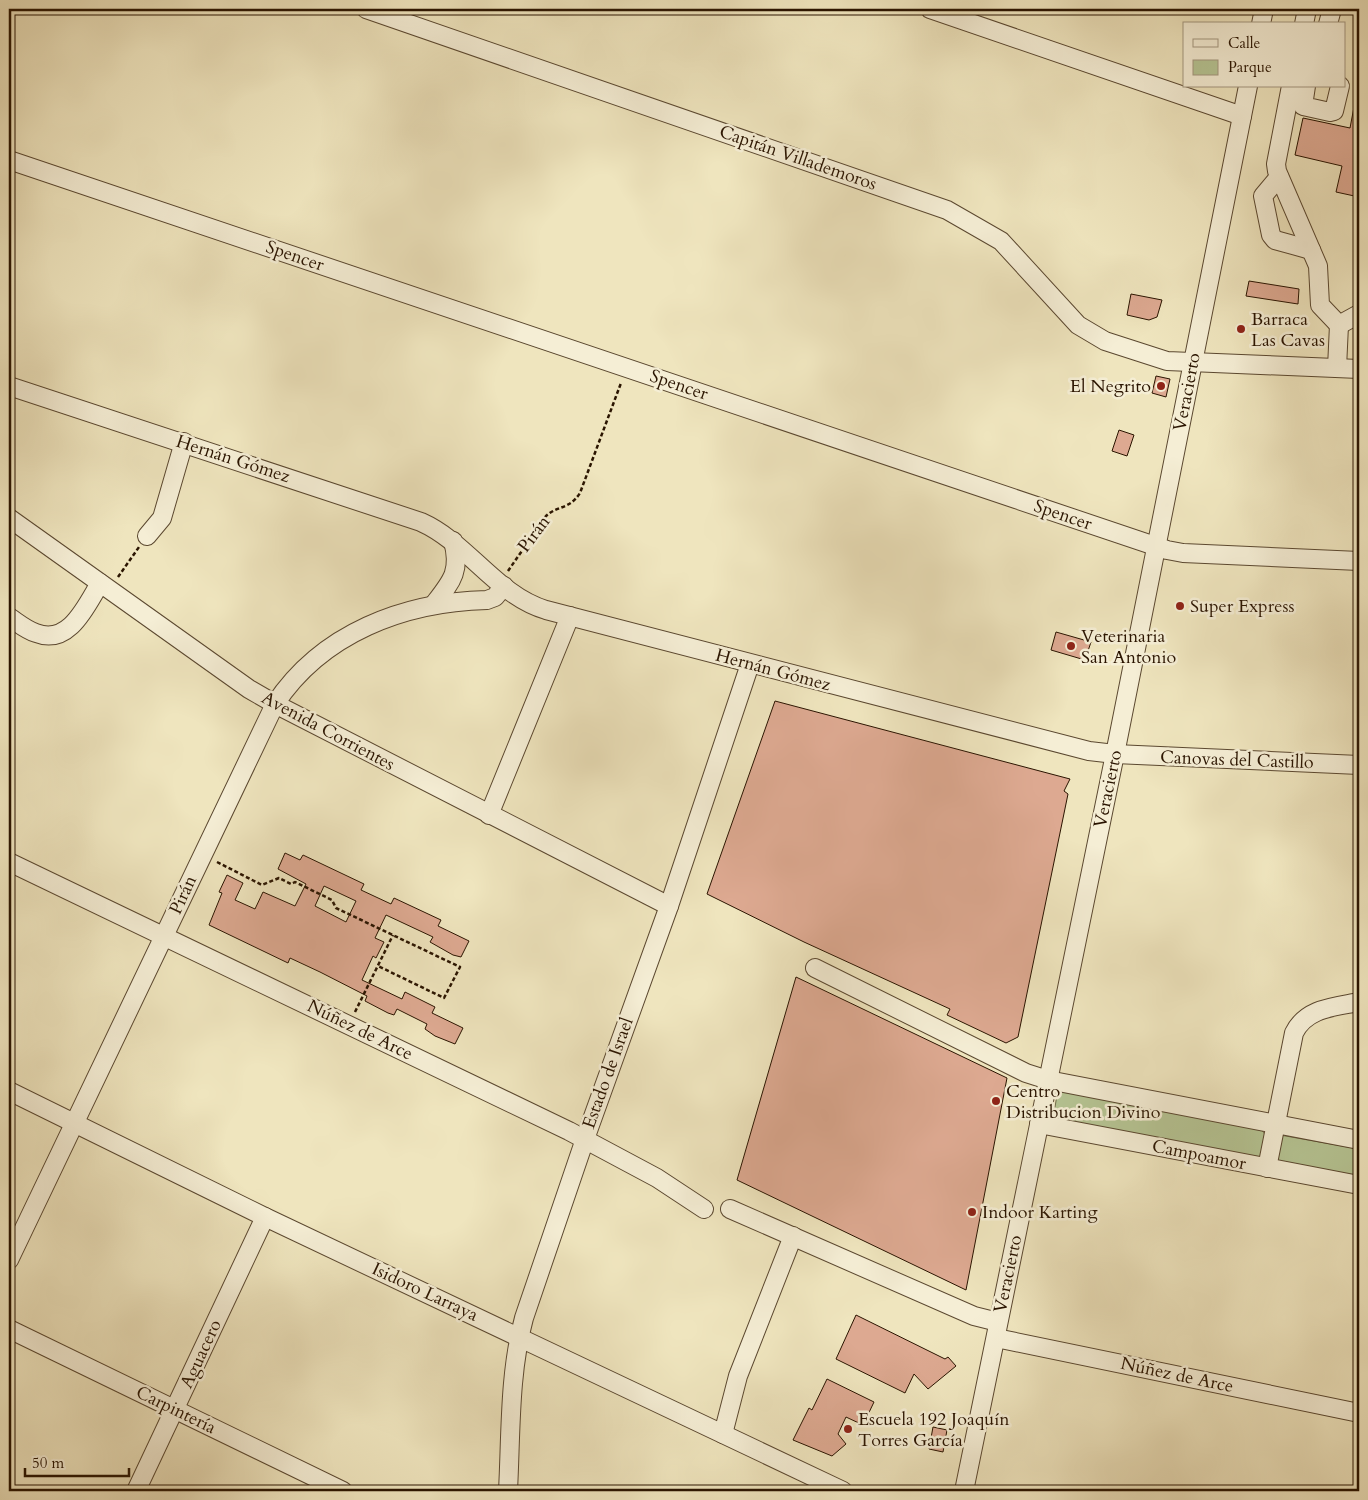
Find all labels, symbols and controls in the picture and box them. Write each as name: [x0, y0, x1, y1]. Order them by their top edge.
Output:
legend: [1183, 22, 1346, 88]
text: Calle: [1228, 33, 1261, 53]
text: Parque: [1228, 57, 1272, 77]
street label: Capitán Villademoros: [716, 119, 880, 197]
street label: Spencer: [263, 234, 328, 278]
place label: Barraca Las Cavas: [1251, 307, 1325, 353]
marker: Barraca Las Cavas: [1235, 323, 1247, 335]
street label: Veracierto: [1167, 350, 1207, 433]
street label: Spencer: [647, 363, 712, 407]
place label: El Negrito: [1070, 374, 1151, 399]
marker: El Negrito: [1155, 380, 1167, 392]
street label: Hernán Gómez: [173, 429, 293, 489]
street label: Spencer: [1031, 493, 1096, 537]
street label: Pirán: [512, 510, 557, 558]
place label: Super Express: [1190, 594, 1294, 619]
marker: Super Express: [1174, 600, 1186, 612]
place label: Veterinaria San Antonio: [1081, 624, 1177, 670]
marker: Veterinaria San Antonio: [1065, 640, 1077, 652]
street label: Hernán Gómez: [713, 643, 833, 697]
street label: Avenida Corrientes: [257, 685, 399, 777]
street label: Canovas del Castillo: [1160, 745, 1314, 775]
street label: Veracierto: [1088, 747, 1129, 830]
street label: Pirán: [163, 871, 203, 919]
street label: Núñez de Arce: [303, 994, 417, 1066]
street label: Estado de Israel: [576, 1014, 640, 1132]
place label: Centro Distribucion Divino: [1006, 1079, 1161, 1125]
marker: Centro Distribucion Divino: [990, 1095, 1002, 1107]
street label: Campoamor: [1150, 1134, 1249, 1176]
place label: Indoor Karting: [982, 1200, 1099, 1225]
marker: Indoor Karting: [966, 1206, 978, 1218]
street label: Veracierto: [988, 1232, 1029, 1315]
street label: Isidoro Larraya: [368, 1256, 482, 1328]
street label: Aguacero: [174, 1315, 228, 1392]
street label: Núñez de Arce: [1118, 1351, 1236, 1399]
street label: Carpintería: [132, 1380, 220, 1440]
place label: Escuela 192 Joaquín Torres García: [858, 1407, 1010, 1453]
marker: Escuela 192 Joaquín Torres García: [842, 1423, 854, 1435]
scale bar: [25, 1445, 129, 1477]
text: 50 m: [32, 1453, 64, 1473]

